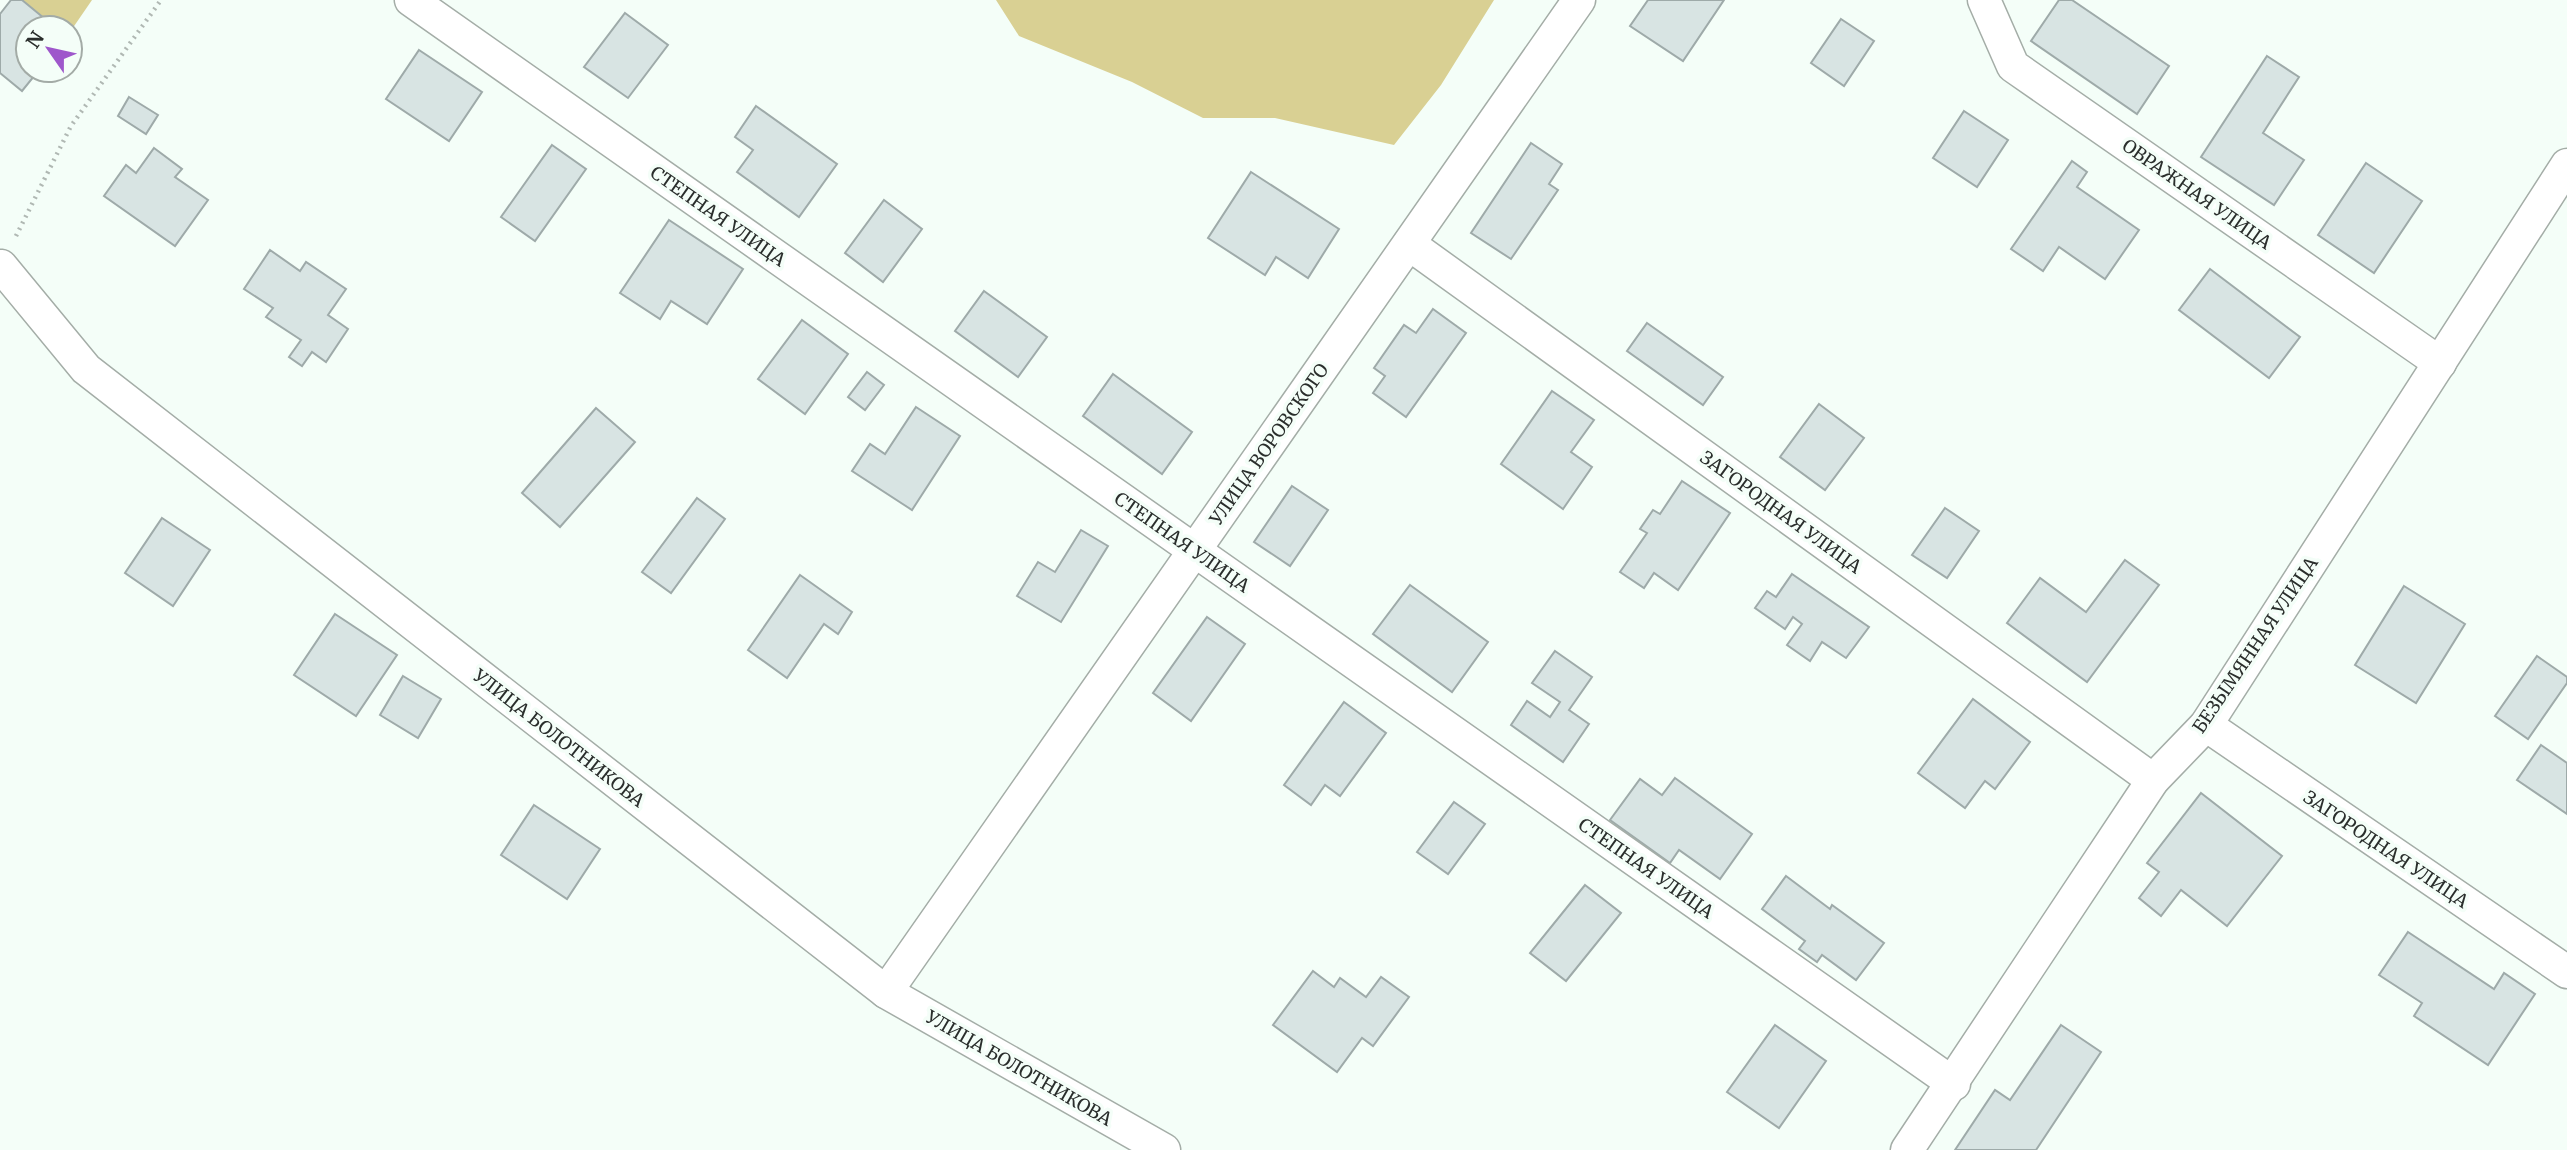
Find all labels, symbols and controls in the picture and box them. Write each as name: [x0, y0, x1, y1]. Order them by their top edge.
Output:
north arrow: [14, 14, 84, 84]
text: N: [21, 27, 49, 52]
street label: ОВРАЖНАЯ УЛИЦА: [2118, 134, 2276, 254]
street label: СТЕПНАЯ УЛИЦА: [646, 161, 790, 272]
street label: УЛИЦА ВОРОВСКОГО: [1204, 359, 1334, 530]
street label: ЗАГОРОДНАЯ УЛИЦА: [1696, 446, 1866, 578]
street label: СТЕПНАЯ УЛИЦА: [1110, 487, 1254, 598]
street label: БЕЗЫМЯННАЯ УЛИЦА: [2187, 552, 2323, 738]
street label: УЛИЦА БОЛОТНИКОВА: [468, 663, 650, 812]
street label: ЗАГОРОДНАЯ УЛИЦА: [2299, 785, 2473, 913]
street label: СТЕПНАЯ УЛИЦА: [1574, 813, 1718, 924]
street label: УЛИЦА БОЛОТНИКОВА: [921, 1005, 1116, 1131]

